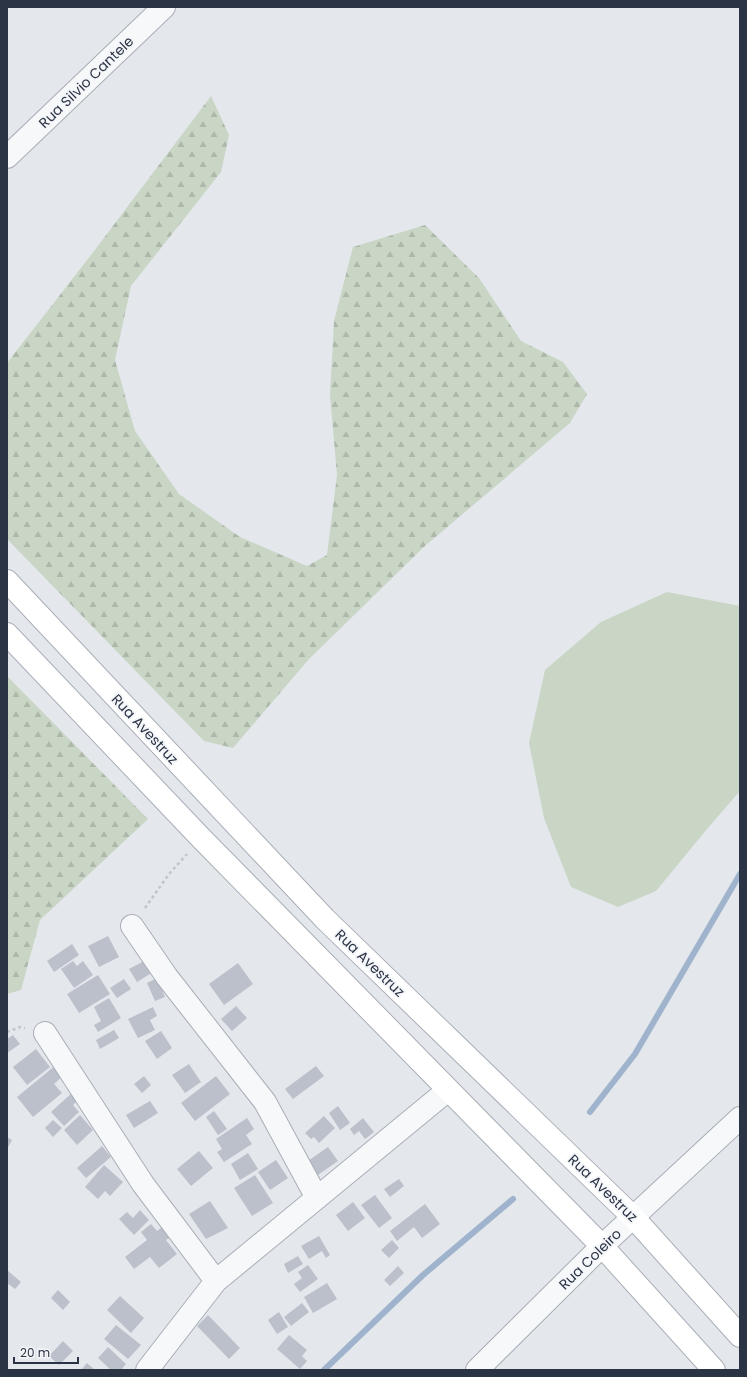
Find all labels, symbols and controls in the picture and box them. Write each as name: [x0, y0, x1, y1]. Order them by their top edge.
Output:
street label: Rua Silvio Cantele: [34, 31, 138, 133]
street label: Rua Avestruz: [107, 689, 183, 769]
street label: Rua Avestruz: [331, 925, 409, 1001]
street label: Rua Avestruz: [564, 1150, 642, 1226]
street label: Rua Coleiro: [554, 1224, 626, 1294]
scale bar: [14, 1339, 78, 1365]
text: 20 m: [20, 1344, 50, 1361]

